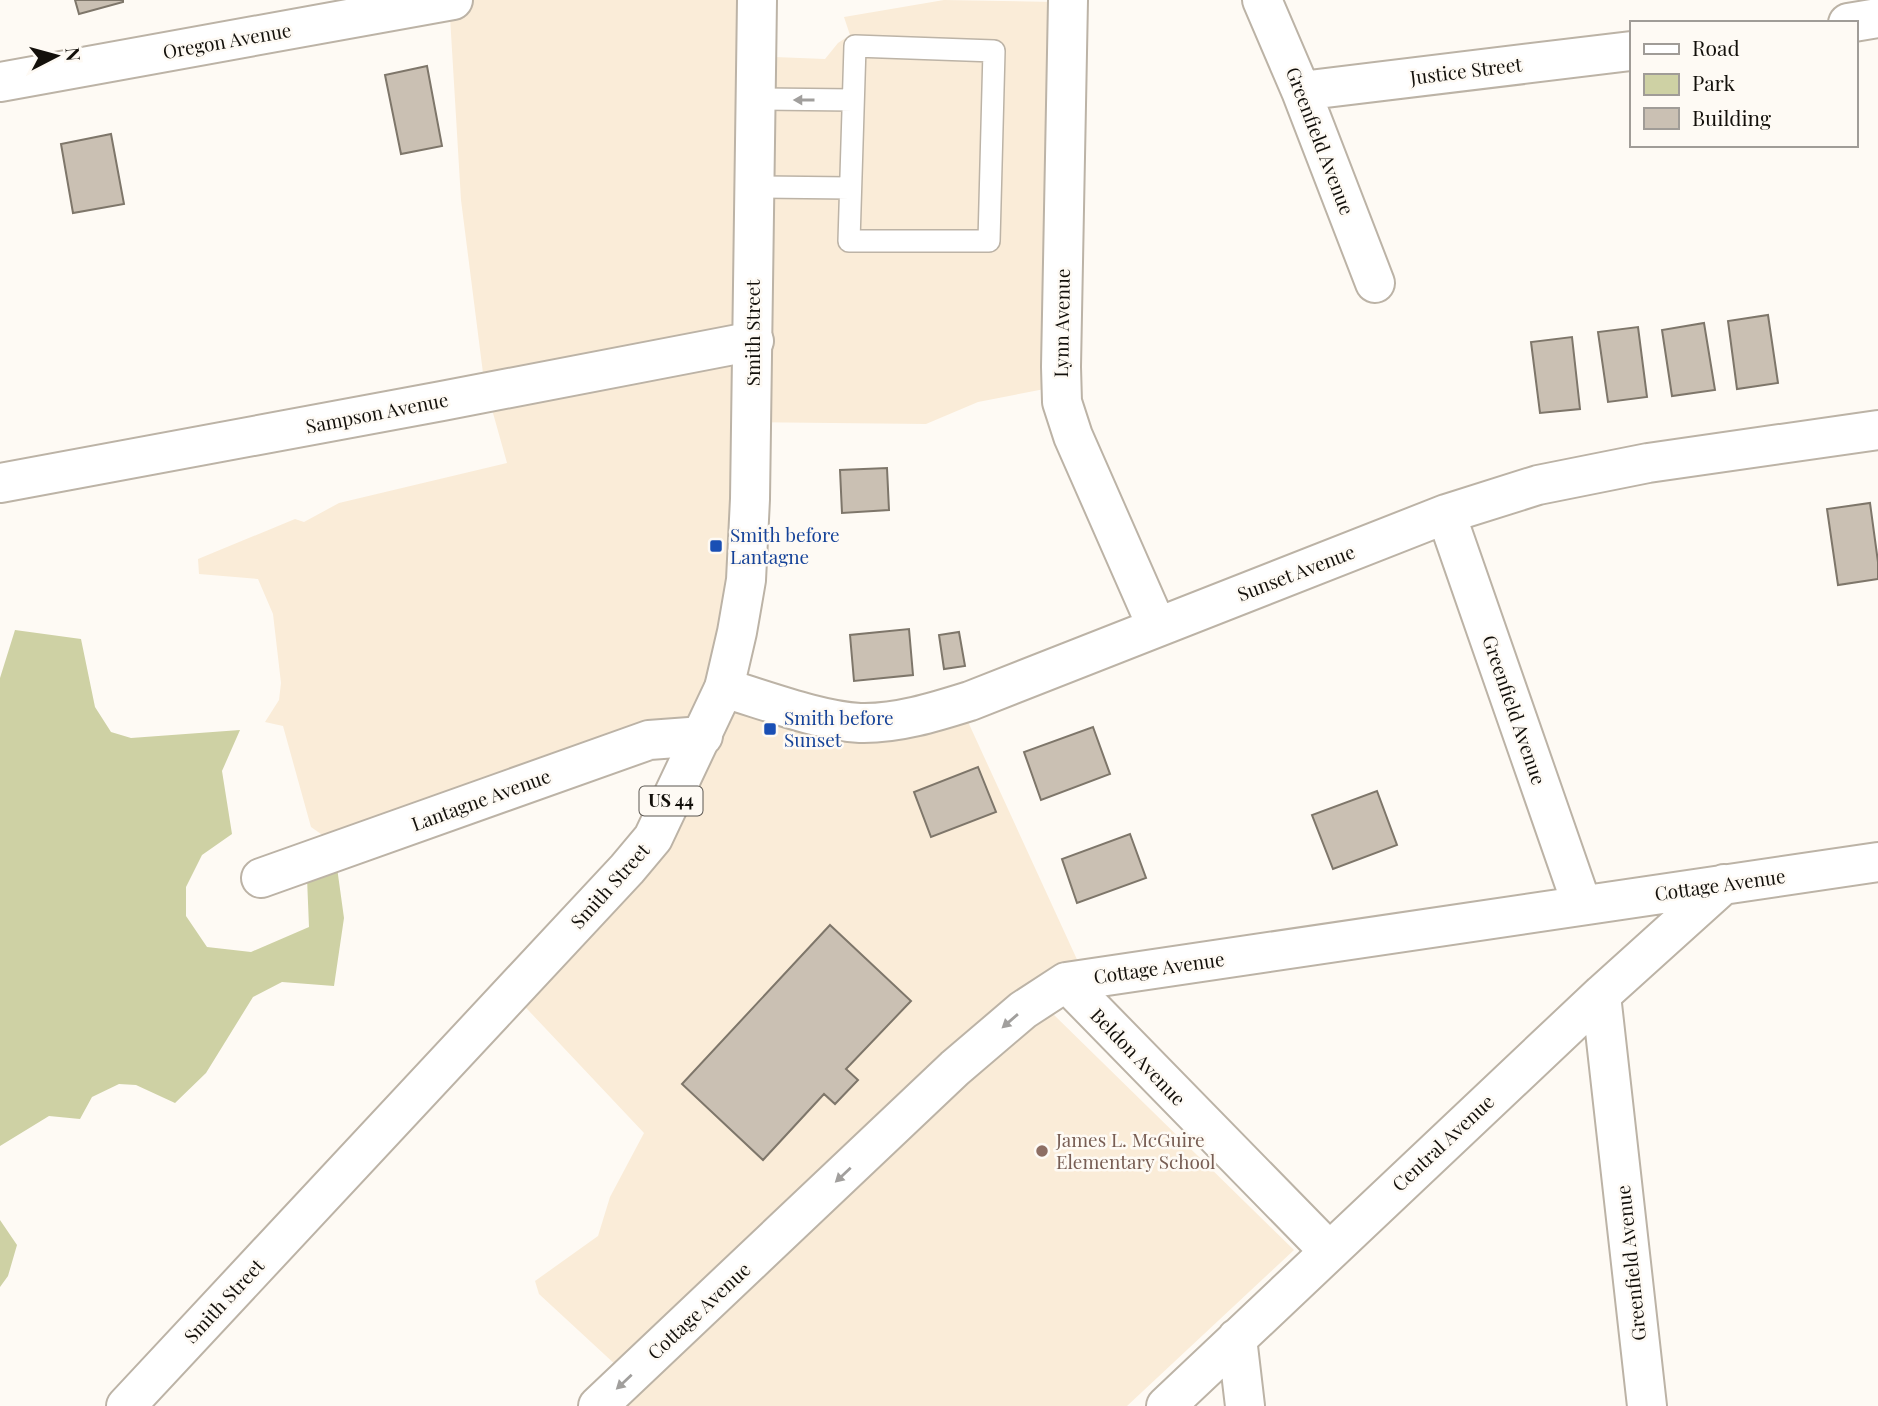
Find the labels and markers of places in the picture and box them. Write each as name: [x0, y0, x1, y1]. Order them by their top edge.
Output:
place label: Smith before Lantagne: [730, 521, 840, 569]
marker: Smith before Lantagne: [708, 538, 724, 554]
place label: Smith before Sunset: [784, 704, 894, 752]
marker: Smith before Sunset: [762, 721, 778, 737]
place label: James L. McGuire Elementary School: [1055, 1126, 1216, 1174]
marker: James L. McGuire Elementary School: [1034, 1143, 1050, 1159]

